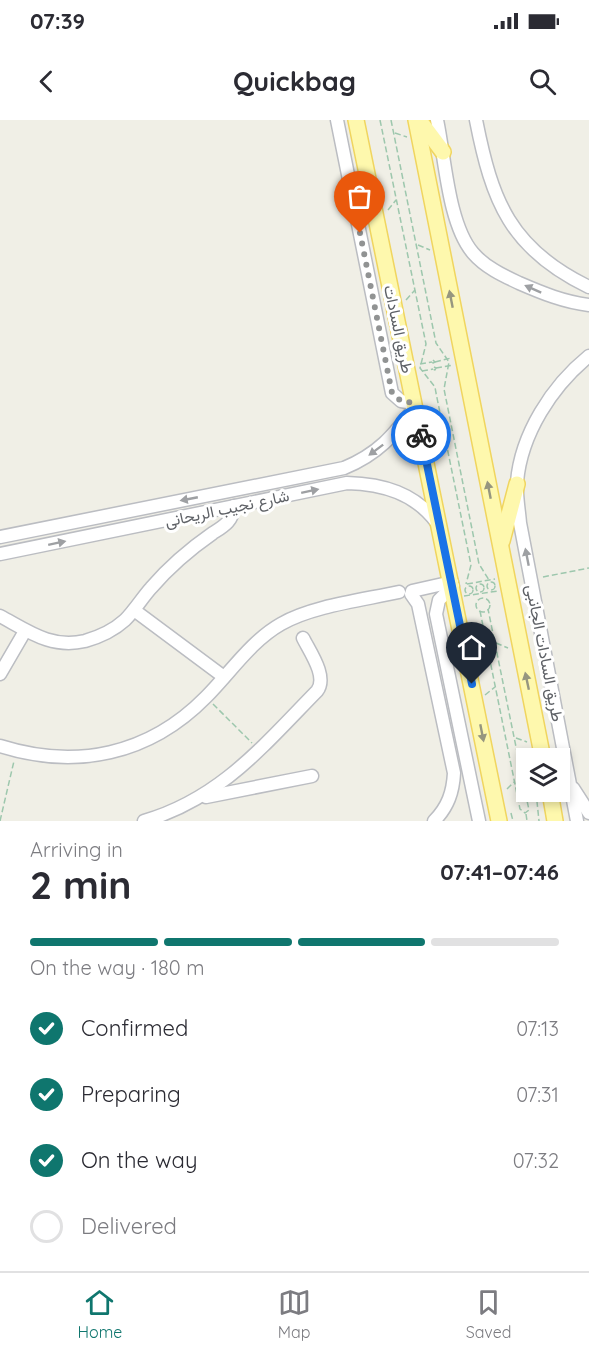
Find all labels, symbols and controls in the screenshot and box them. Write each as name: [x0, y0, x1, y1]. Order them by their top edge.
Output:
text: 07:39: [30, 7, 85, 35]
text: Quickbag: [233, 64, 356, 98]
icon: back: [30, 65, 63, 98]
icon: search: [526, 65, 559, 98]
pin: [334, 171, 385, 233]
icon: bag: [343, 180, 376, 213]
street label: طريق السادات: [379, 283, 418, 375]
one-way arrow: [524, 284, 542, 294]
one-way arrow: [446, 289, 455, 308]
courier: [391, 405, 451, 465]
icon: bike: [405, 419, 438, 452]
one-way arrow: [368, 444, 383, 456]
one-way arrow: [484, 480, 493, 499]
street label: شارع نجيب الريحانى: [163, 485, 291, 533]
one-way arrow: [301, 485, 319, 495]
one-way arrow: [179, 495, 198, 504]
one-way arrow: [48, 537, 67, 547]
one-way arrow: [522, 548, 531, 567]
street label: طريق السادات الجانبى: [521, 583, 568, 724]
pin: [446, 622, 497, 684]
icon: home: [455, 631, 488, 664]
one-way arrow: [522, 671, 531, 690]
one-way arrow: [478, 723, 487, 742]
map controls: [516, 748, 570, 802]
button: layers: [516, 748, 570, 802]
text: Arriving in: [30, 837, 123, 862]
text: 07:41–07:46: [440, 858, 559, 886]
text: 2 min: [30, 860, 132, 909]
text: On the way · 180 m: [30, 955, 204, 980]
icon: check: [30, 1012, 63, 1045]
text: Confirmed: [81, 1014, 188, 1042]
text: 07:13: [516, 1016, 559, 1041]
icon: check: [30, 1078, 63, 1111]
text: Preparing: [81, 1080, 181, 1108]
text: 07:31: [516, 1082, 559, 1107]
icon: check: [30, 1144, 63, 1177]
text: On the way: [81, 1146, 197, 1174]
text: 07:32: [513, 1148, 559, 1173]
text: Delivered: [81, 1212, 177, 1240]
tab: Home: [78, 1286, 122, 1342]
tab: Map: [278, 1286, 311, 1342]
tab: Saved: [466, 1286, 511, 1342]

